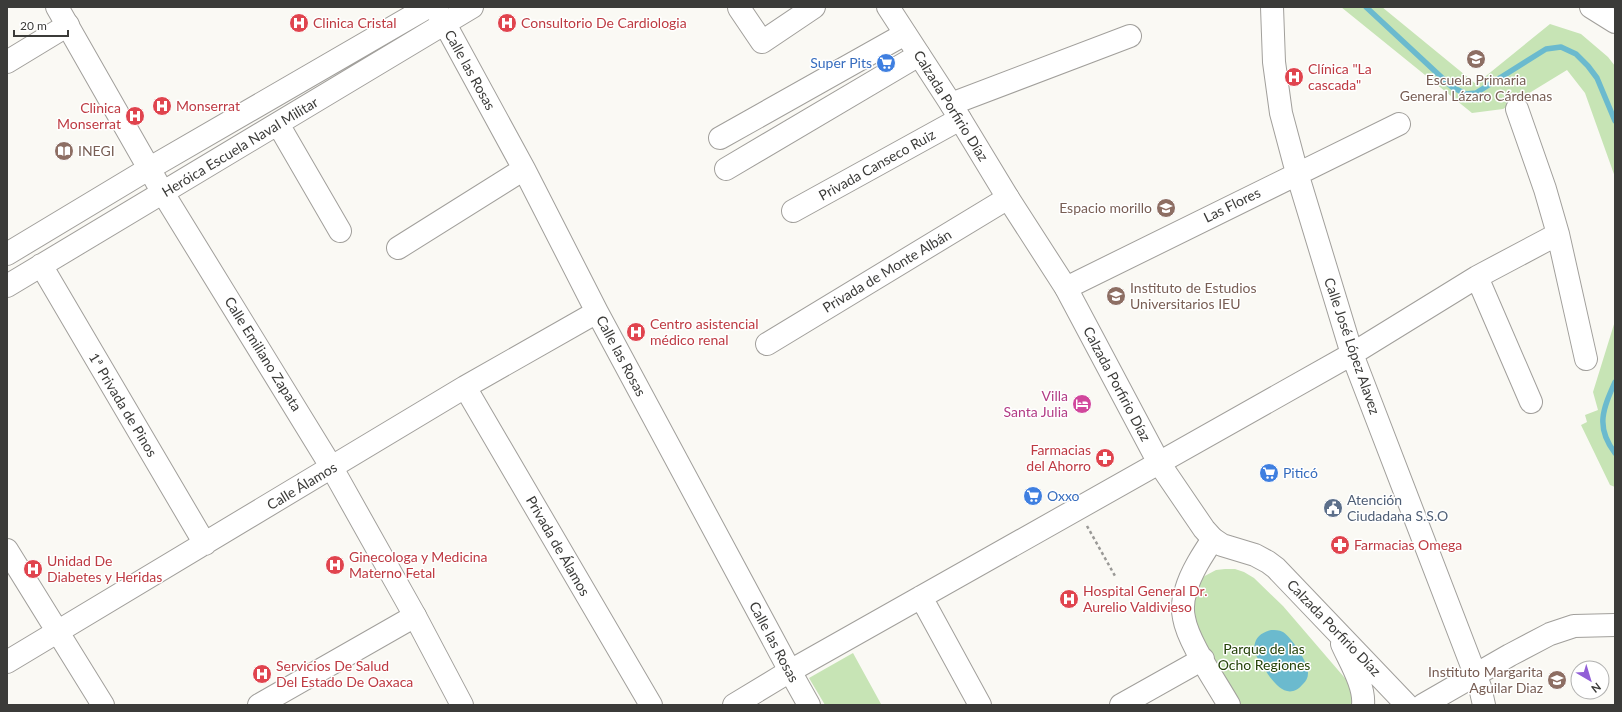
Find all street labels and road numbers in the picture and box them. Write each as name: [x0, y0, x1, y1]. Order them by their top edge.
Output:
street label: Calle las Rosas: [441, 27, 499, 113]
street label: Calzada Porfirio Díaz: [910, 47, 992, 164]
street label: Heróica Escuela Naval Militar: [159, 93, 321, 200]
street label: Privada Canseco Ruiz: [815, 125, 938, 204]
street label: Las Flores: [1201, 184, 1263, 226]
street label: Privada de Monte Albán: [819, 225, 954, 316]
street label: Calle José López Alavez: [1321, 275, 1384, 417]
street label: Calle Emiliano Zapata: [221, 293, 306, 414]
street label: Calle las Rosas: [593, 312, 650, 399]
street label: Calzada Porfirio Díaz: [1080, 323, 1155, 444]
street label: 1ª Privada de Pinos: [86, 350, 161, 460]
street label: Calle Álamos: [264, 458, 340, 513]
street label: Privada de Álamos: [523, 493, 594, 599]
street label: Calzada Porfirio Díaz: [1284, 576, 1385, 679]
street label: Calle las Rosas: [746, 598, 803, 685]

